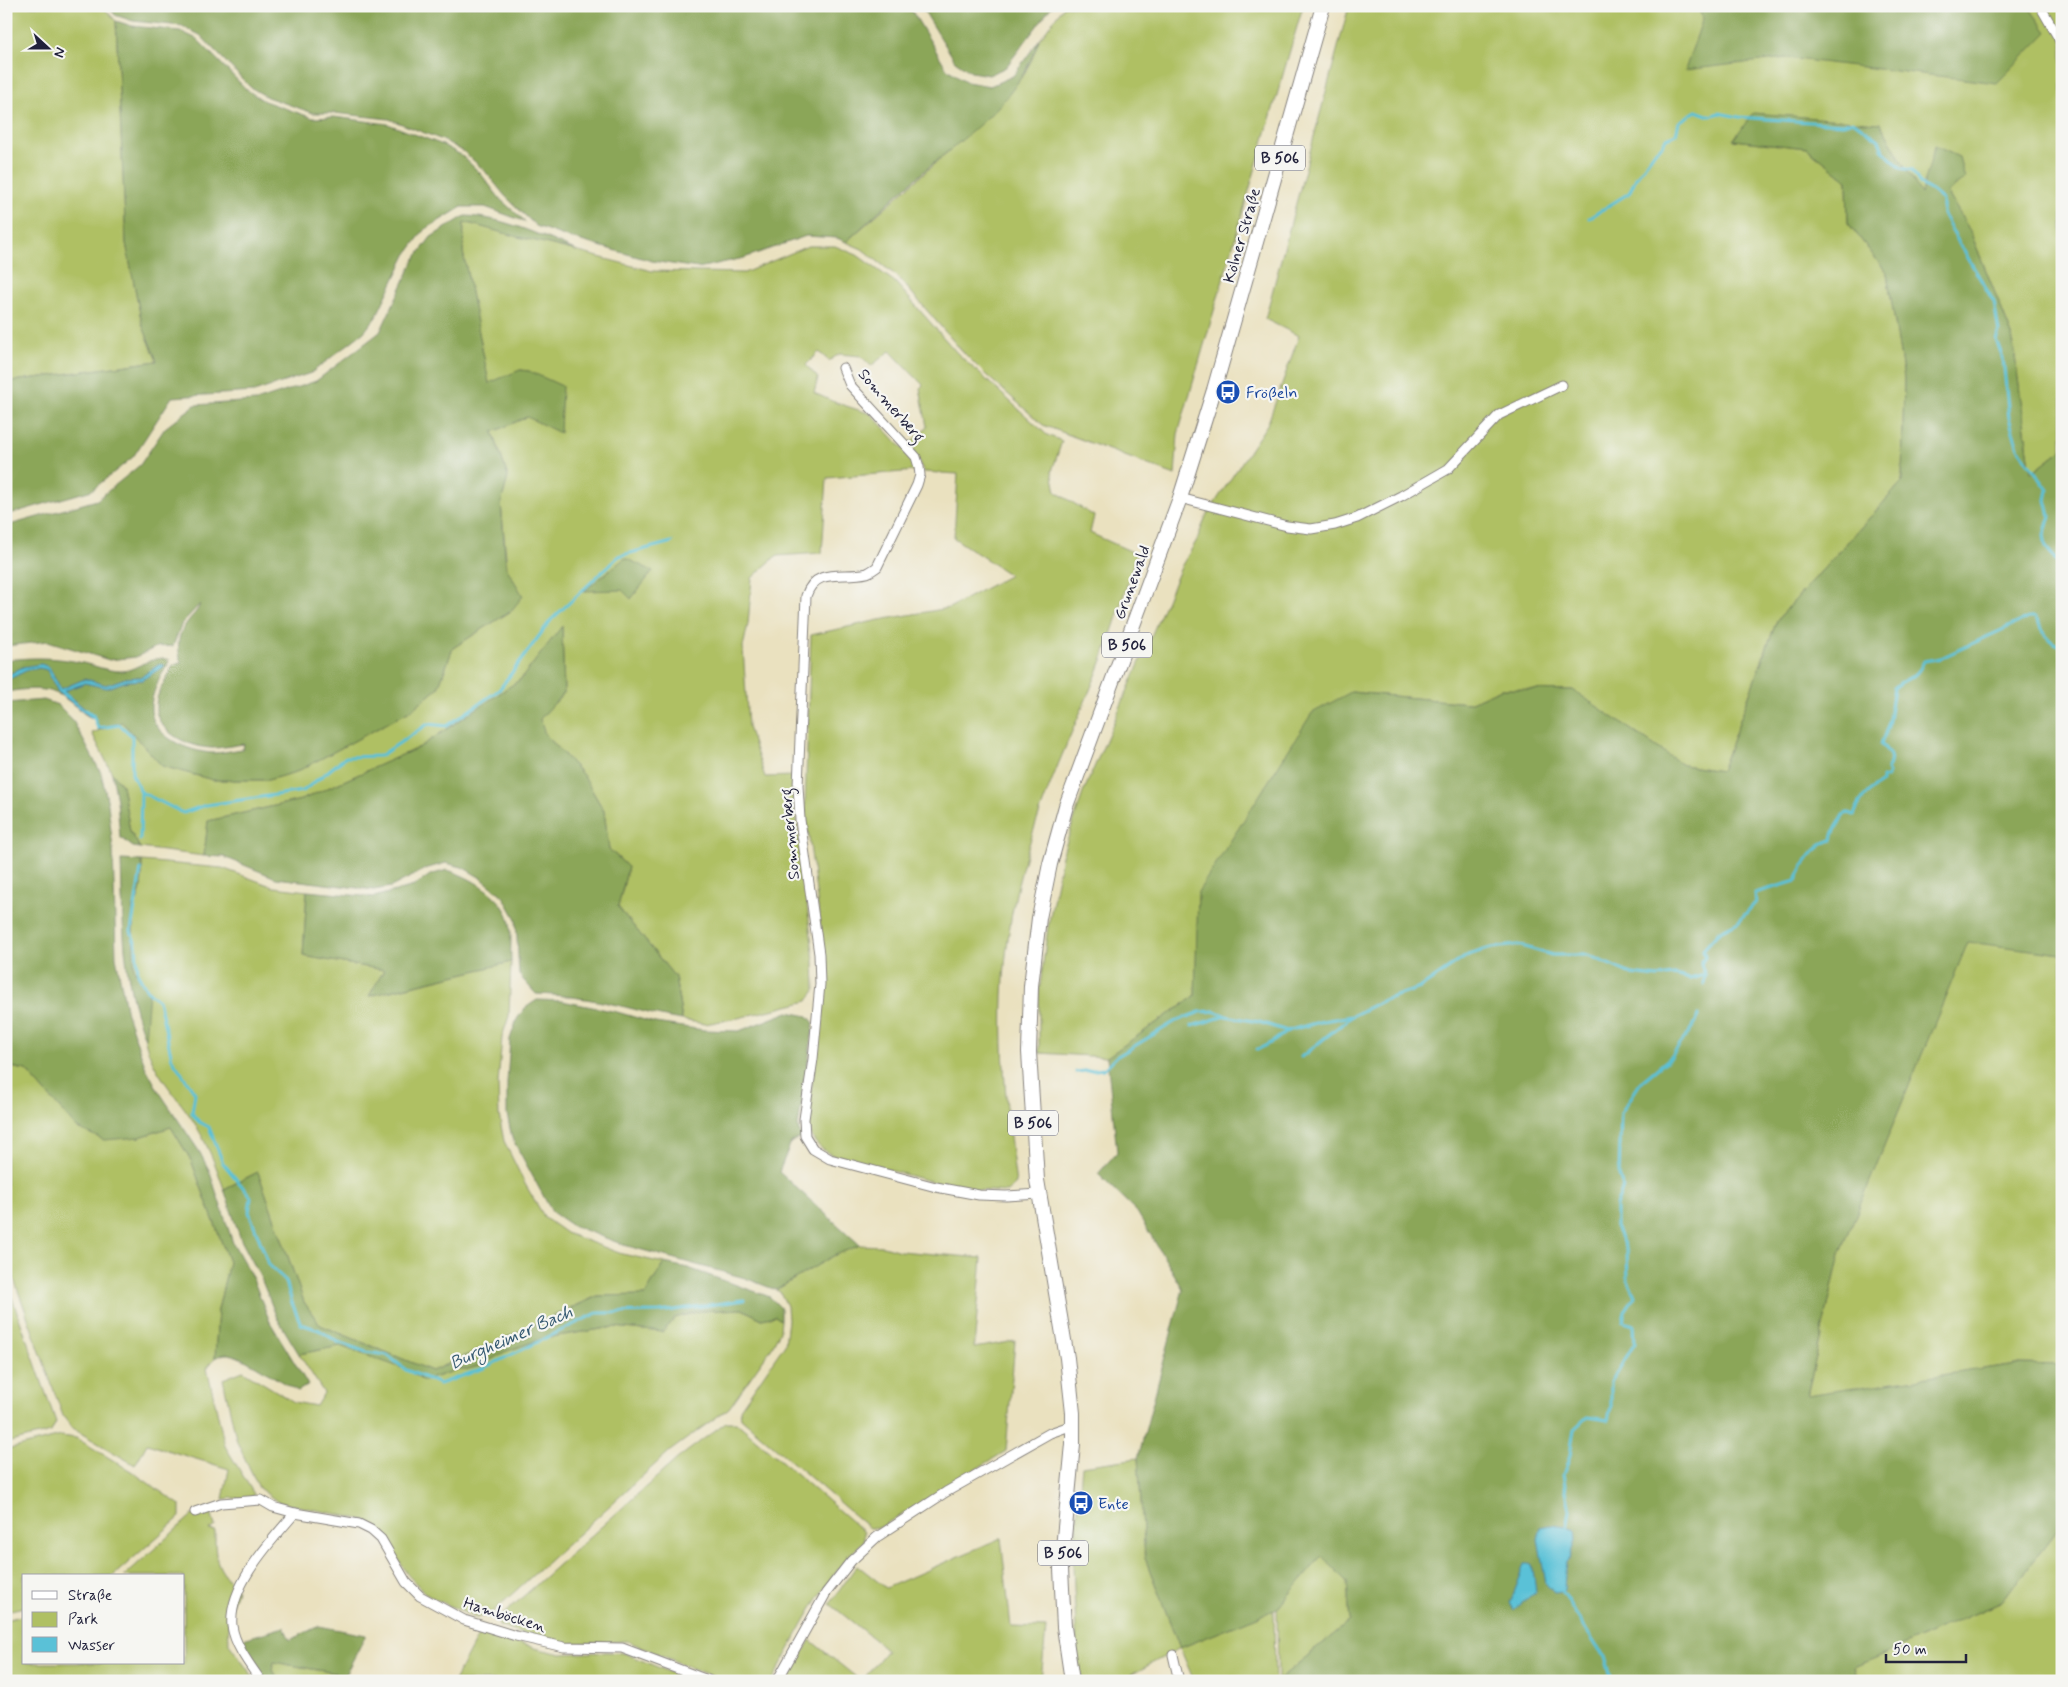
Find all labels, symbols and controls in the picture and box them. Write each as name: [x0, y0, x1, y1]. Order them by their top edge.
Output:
north arrow: [22, 22, 72, 72]
text: N: [49, 45, 69, 60]
road number: B 506: [1255, 146, 1305, 170]
street label: Kölner Straße: [1219, 185, 1266, 285]
street label: Sommerberg: [852, 365, 929, 448]
bus stop icon: Frößeln: [1215, 379, 1241, 405]
place label: Frößeln: [1246, 383, 1298, 404]
street label: Grunewald: [1109, 543, 1156, 622]
road number: B 506: [1102, 632, 1152, 658]
street label: Sommerberg: [776, 787, 806, 880]
road number: B 506: [1008, 1110, 1058, 1136]
water label: Burgheimer Bach: [446, 1300, 578, 1377]
bus stop icon: Ente: [1068, 1490, 1094, 1516]
place label: Ente: [1098, 1494, 1129, 1515]
road number: B 506: [1038, 1540, 1088, 1566]
legend: [22, 1574, 185, 1664]
text: Straße: [68, 1586, 112, 1606]
street label: Hamböcken: [461, 1593, 549, 1638]
text: Park: [68, 1610, 98, 1630]
scale bar: [1886, 1632, 1966, 1664]
text: Wasser: [68, 1636, 115, 1656]
text: 50 m: [1893, 1640, 1927, 1660]

